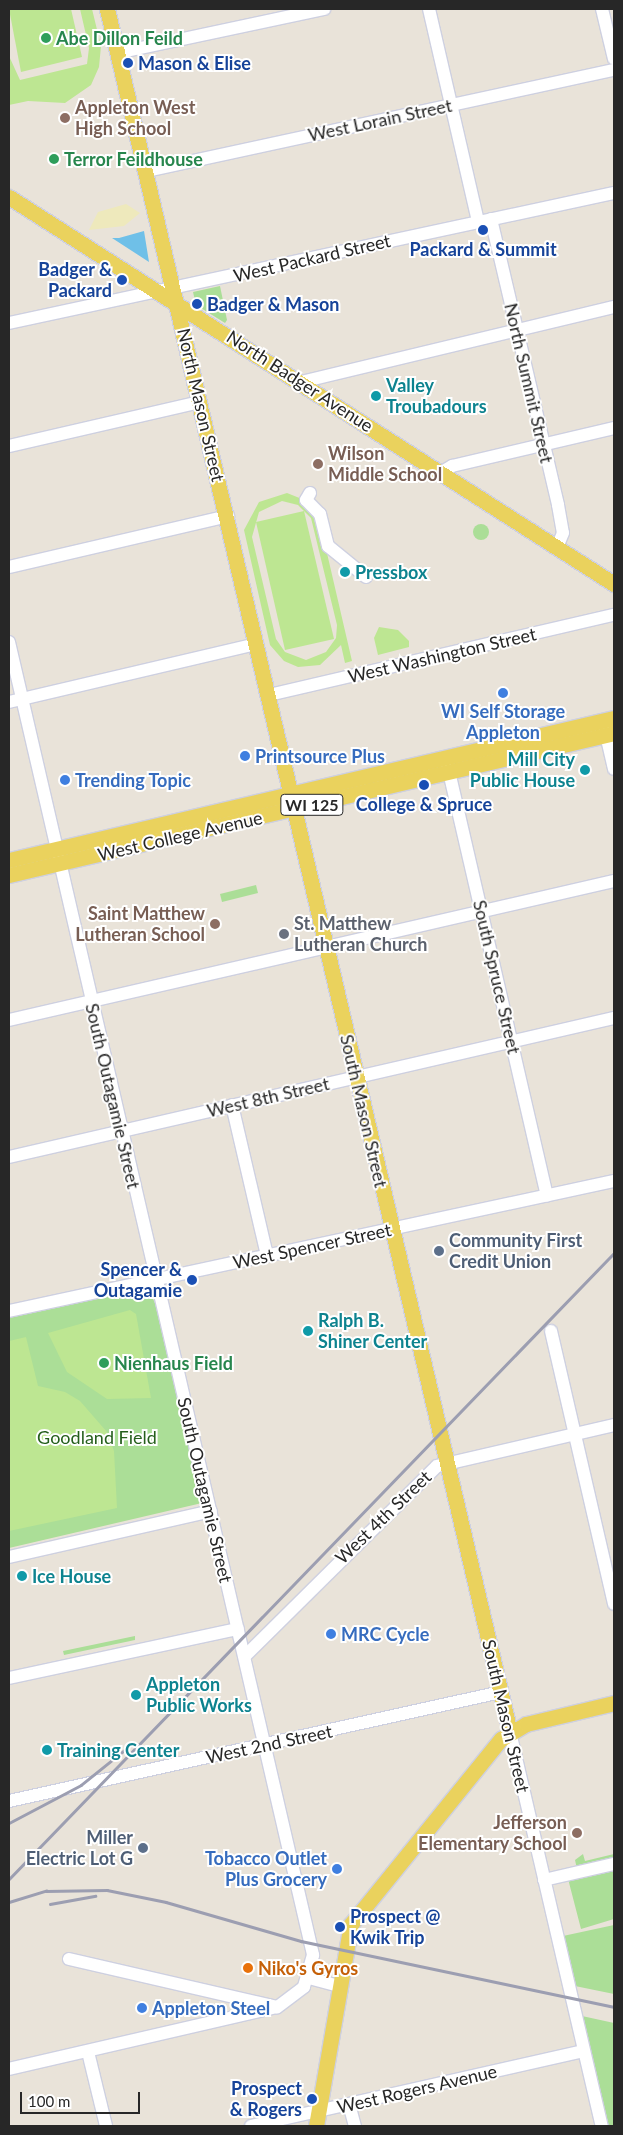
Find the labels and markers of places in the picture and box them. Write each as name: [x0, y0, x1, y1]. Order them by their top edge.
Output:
place label: Abe Dillon Feild: [56, 27, 183, 49]
marker: Abe Dillon Feild: [40, 32, 52, 44]
place label: Mason & Elise: [138, 52, 251, 74]
marker: Mason & Elise: [122, 57, 134, 69]
place label: Appleton West High School: [75, 97, 195, 140]
marker: Appleton West High School: [59, 112, 71, 124]
place label: Terror Feildhouse: [64, 148, 203, 170]
marker: Terror Feildhouse: [48, 153, 60, 165]
marker: Packard & Summit: [477, 224, 489, 236]
place label: Packard & Summit: [409, 238, 557, 260]
place label: Badger & Packard: [38, 259, 112, 302]
marker: Badger & Packard: [116, 274, 128, 286]
place label: Badger & Mason: [207, 293, 340, 315]
marker: Badger & Mason: [191, 298, 203, 310]
place label: Valley Troubadours: [386, 375, 487, 418]
marker: Valley Troubadours: [370, 390, 382, 402]
place label: Wilson Middle School: [328, 443, 442, 486]
marker: Wilson Middle School: [312, 458, 324, 470]
place label: Pressbox: [355, 561, 427, 583]
marker: Pressbox: [339, 566, 351, 578]
marker: WI Self Storage Appleton: [497, 687, 509, 699]
place label: WI Self Storage Appleton: [441, 701, 565, 744]
place label: Printsource Plus: [255, 745, 385, 767]
place label: Mill City Public House: [470, 749, 575, 792]
marker: Printsource Plus: [239, 750, 251, 762]
marker: Mill City Public House: [579, 764, 591, 776]
place label: Trending Topic: [75, 769, 191, 791]
marker: Trending Topic: [59, 774, 71, 786]
marker: College & Spruce: [418, 779, 430, 791]
place label: College & Spruce: [356, 793, 492, 815]
place label: Saint Matthew Lutheran School: [75, 903, 205, 946]
place label: St. Matthew Lutheran Church: [294, 913, 427, 956]
marker: Saint Matthew Lutheran School: [209, 918, 221, 930]
marker: St. Matthew Lutheran Church: [278, 928, 290, 940]
place label: Community First Credit Union: [449, 1230, 583, 1272]
marker: Community First Credit Union: [433, 1245, 445, 1257]
place label: Spencer & Outagamie: [94, 1259, 182, 1302]
marker: Spencer & Outagamie: [186, 1274, 198, 1286]
place label: Ralph B. Shiner Center: [318, 1310, 428, 1352]
marker: Ralph B. Shiner Center: [302, 1325, 314, 1337]
place label: Nienhaus Field: [114, 1352, 233, 1374]
marker: Nienhaus Field: [98, 1357, 110, 1369]
place label: Ice House: [32, 1565, 111, 1587]
marker: Ice House: [16, 1570, 28, 1582]
place label: MRC Cycle: [341, 1623, 429, 1645]
marker: MRC Cycle: [325, 1628, 337, 1640]
place label: Appleton Public Works: [146, 1674, 252, 1716]
marker: Appleton Public Works: [130, 1689, 142, 1701]
place label: Training Center: [57, 1739, 179, 1761]
marker: Training Center: [41, 1744, 53, 1756]
place label: Jefferson Elementary School: [418, 1812, 567, 1855]
place label: Miller Electric Lot G: [26, 1827, 133, 1870]
marker: Jefferson Elementary School: [571, 1827, 583, 1839]
marker: Miller Electric Lot G: [137, 1842, 149, 1854]
place label: Tobacco Outlet Plus Grocery: [205, 1848, 327, 1890]
marker: Tobacco Outlet Plus Grocery: [331, 1863, 343, 1875]
place label: Prospect @ Kwik Trip: [350, 1906, 440, 1948]
marker: Prospect @ Kwik Trip: [334, 1921, 346, 1933]
place label: Niko's Gyros: [258, 1957, 358, 1979]
marker: Niko's Gyros: [242, 1962, 254, 1974]
place label: Appleton Steel: [152, 1997, 270, 2019]
marker: Appleton Steel: [136, 2002, 148, 2014]
place label: Prospect & Rogers: [230, 2078, 302, 2120]
marker: Prospect & Rogers: [306, 2093, 318, 2105]

